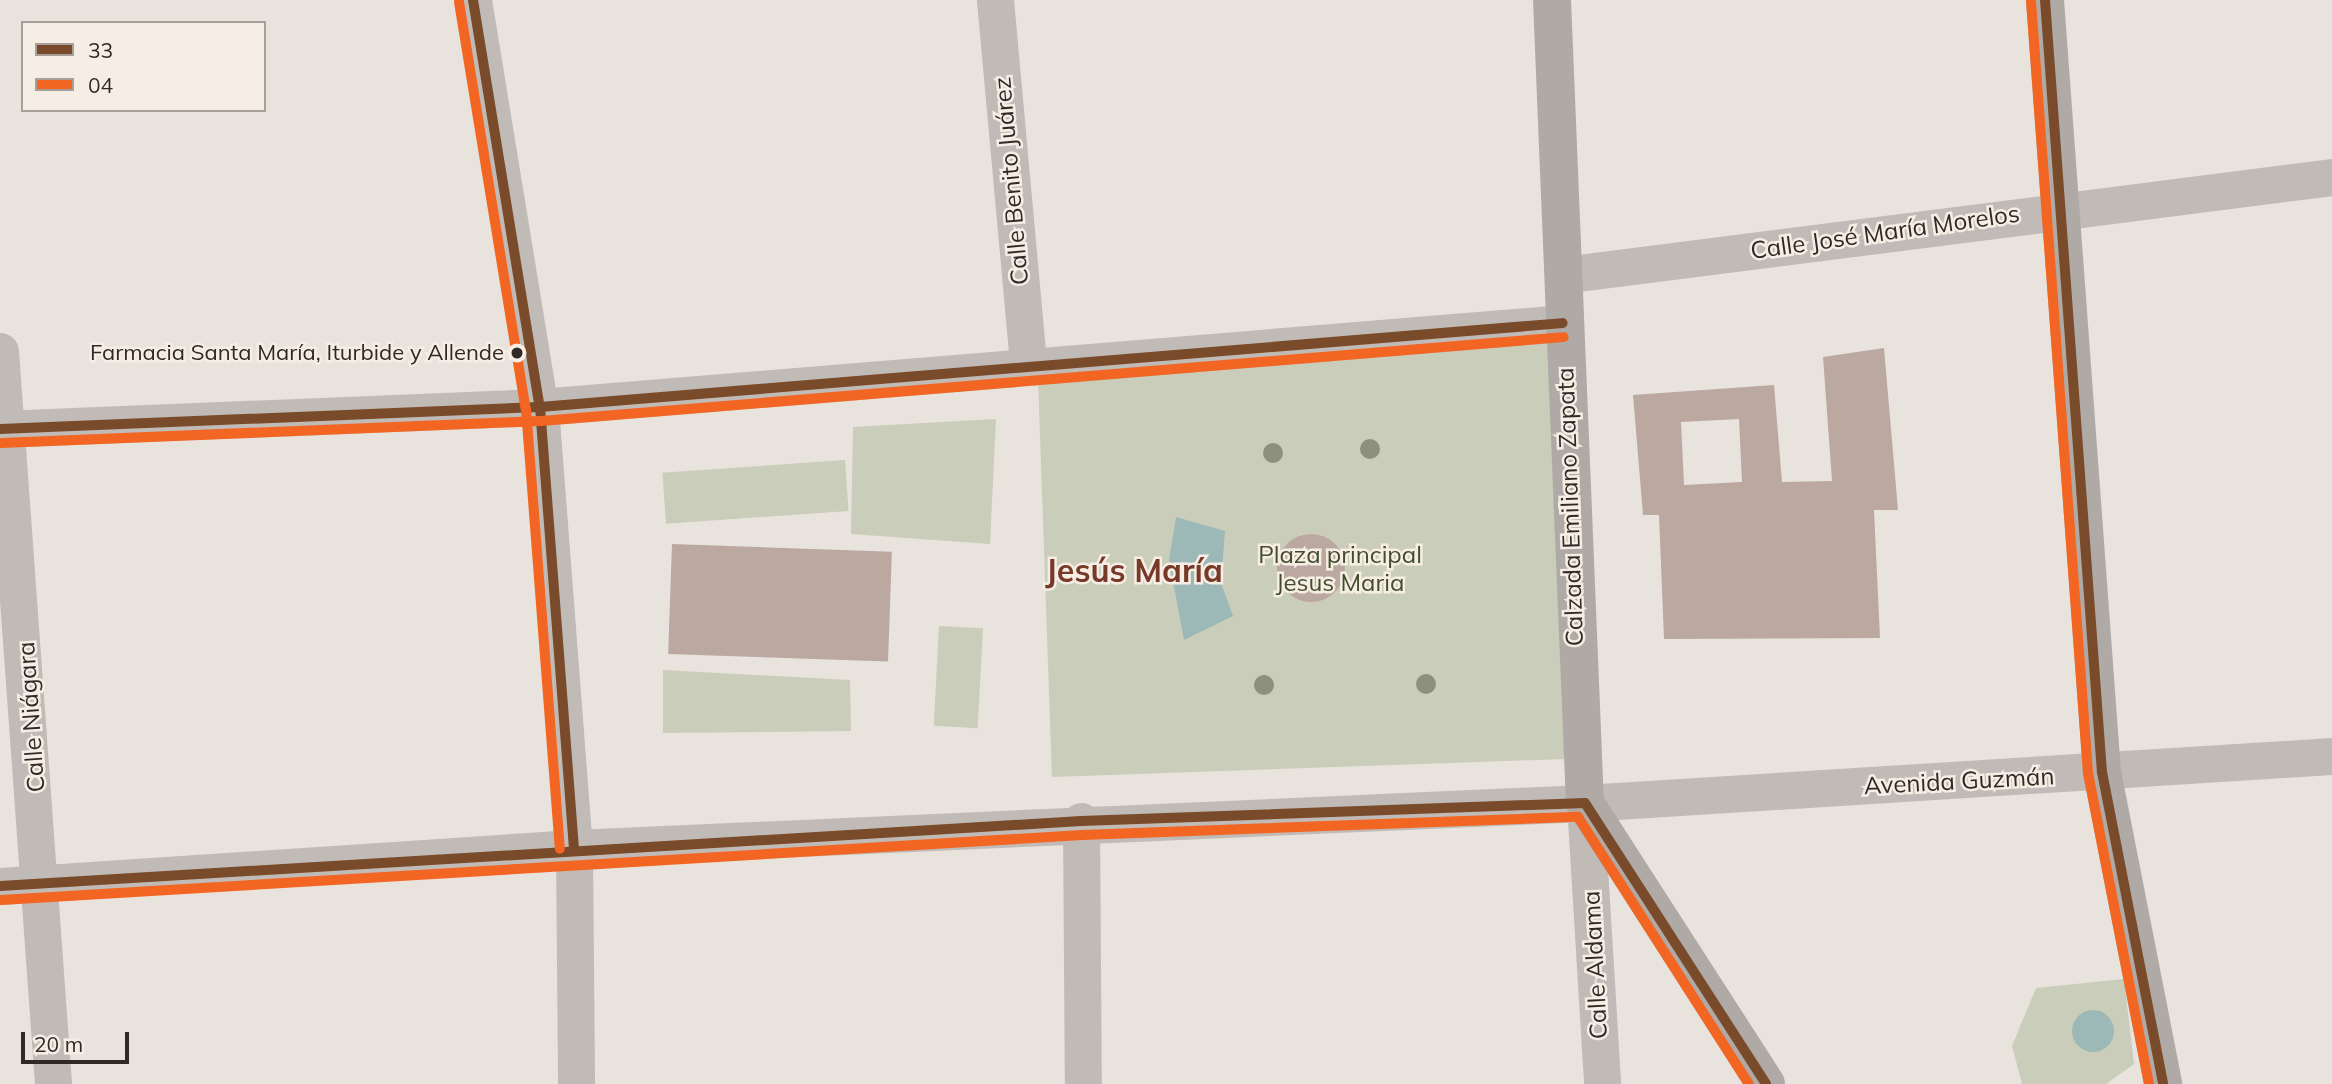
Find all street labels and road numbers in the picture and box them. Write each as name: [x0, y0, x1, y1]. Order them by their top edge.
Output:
street label: Calle Benito Juárez: [988, 76, 1034, 286]
street label: Calle José María Morelos: [1749, 199, 2021, 265]
street label: Calzada Emiliano Zapata: [1551, 367, 1589, 647]
street label: Calle Niágara: [11, 641, 51, 793]
street label: Avenida Guzmán: [1863, 762, 2055, 800]
street label: Calle Aldama: [1577, 890, 1613, 1040]

